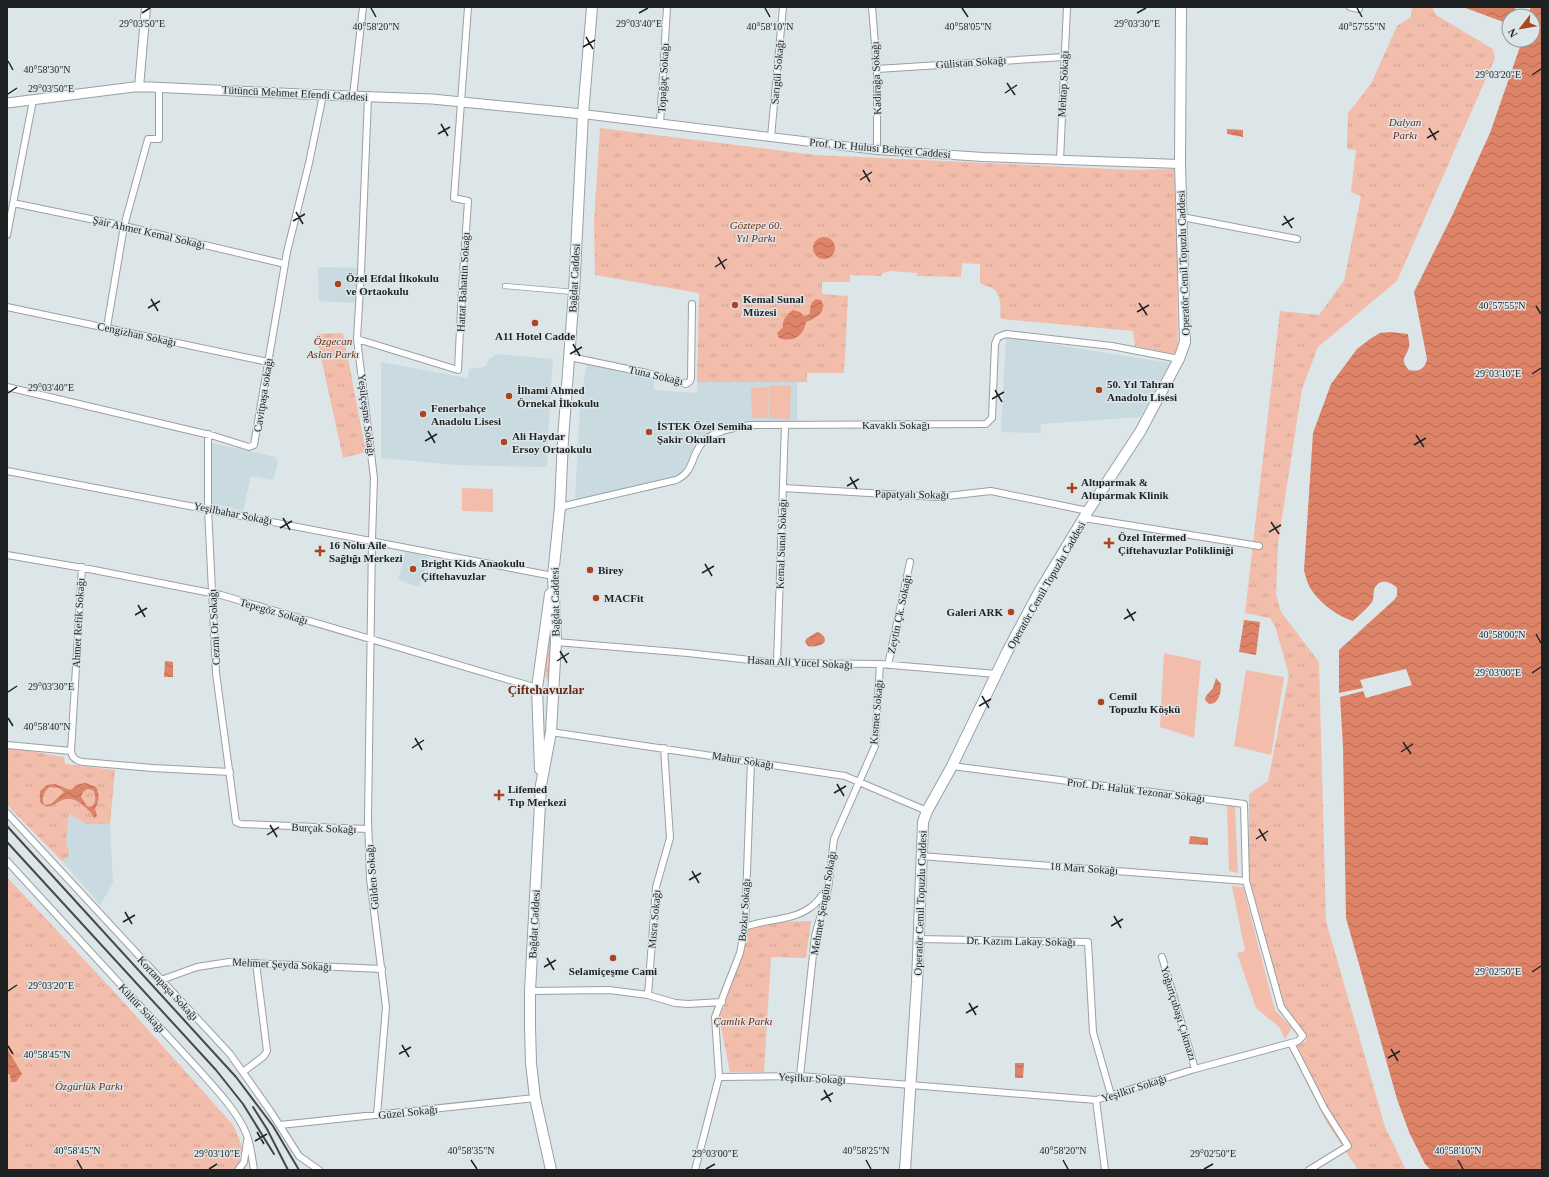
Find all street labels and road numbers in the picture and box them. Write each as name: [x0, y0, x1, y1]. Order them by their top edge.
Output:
street label: Sarıgül Sokağı: [768, 39, 786, 105]
street label: Kadirağa Sokağı: [869, 41, 883, 115]
street label: Topağaç Sokağı: [655, 43, 671, 113]
street label: Mehtap Sokağı: [1055, 50, 1071, 118]
street label: Gülistan Sokağı: [935, 54, 1007, 70]
street label: Tütüncü Mehmet Efendi Caddesi: [222, 83, 368, 103]
street label: Prof. Dr. Hulusi Behçet Caddesi: [809, 136, 951, 160]
street label: Operatör Cemil Topuzlu Caddesi: [1174, 190, 1192, 336]
street label: Şair Ahmet Kemal Sokağı: [92, 213, 206, 251]
street label: Hattat Bahattin Sokağı: [454, 232, 472, 332]
street label: Bağdat Caddesi: [566, 243, 582, 313]
street label: Cengizhan Sokağı: [96, 320, 178, 348]
street label: Cavitpaşa sokağı: [251, 357, 275, 433]
street label: Tuna Sokağı: [628, 363, 684, 387]
street label: Yeşilçeşme Sokağı: [356, 373, 378, 457]
street label: Kavaklı Sokağı: [862, 419, 930, 431]
street label: Papatyalı Sokağı: [875, 487, 949, 501]
street label: Yeşilbahar Sokağı: [193, 499, 273, 527]
street label: Kemal Sunal Sokağı: [773, 499, 789, 589]
street label: Operatör Cemil Topuzlu Caddesi: [1004, 519, 1088, 651]
street label: Bağdat Caddesi: [548, 567, 562, 637]
street label: Zeytin Çk. Sokağı: [885, 573, 913, 655]
street label: Ahmet Refik Sokağı: [70, 578, 86, 668]
street label: Cezmi Or Sokağı: [206, 589, 222, 665]
street label: Tepegöz Sokağı: [239, 596, 309, 626]
street label: Hasan Ali Yücel Sokağı: [747, 653, 853, 671]
street label: Kısmet Sokağı: [867, 679, 885, 745]
street label: Mahur Sokağı: [711, 749, 775, 771]
street label: Prof. Dr. Haluk Tezonar Sokağı: [1066, 776, 1206, 804]
street label: Burçak Sokağı: [291, 821, 357, 835]
street label: Operatör Cemil Topuzlu Caddesi: [911, 830, 929, 976]
street label: Gülden Sokağı: [363, 844, 381, 910]
street label: Mehmet Şengün Sokağı: [808, 850, 838, 956]
street label: 18 Mart Sokağı: [1049, 860, 1119, 876]
street label: Bozkır Sokağı: [736, 878, 752, 942]
street label: Bağdat Caddesi: [526, 889, 542, 959]
street label: Mısra Sokağı: [645, 889, 663, 949]
street label: Dr. Kazım Lakay Sokağı: [966, 934, 1076, 948]
street label: Kortanpaşa Sokağı: [135, 953, 201, 1023]
street label: Mehmet Şeyda Sokağı: [232, 955, 332, 973]
street label: Yoğurtçubaşı Çıkmazı: [1159, 964, 1199, 1062]
street label: Kültür Sokağı: [116, 981, 168, 1035]
street label: Yeşilkır Sokağı: [778, 1070, 846, 1086]
street label: Yeşilkır Sokağı: [1100, 1072, 1168, 1104]
street label: Güzel Sokağı: [378, 1103, 438, 1121]

